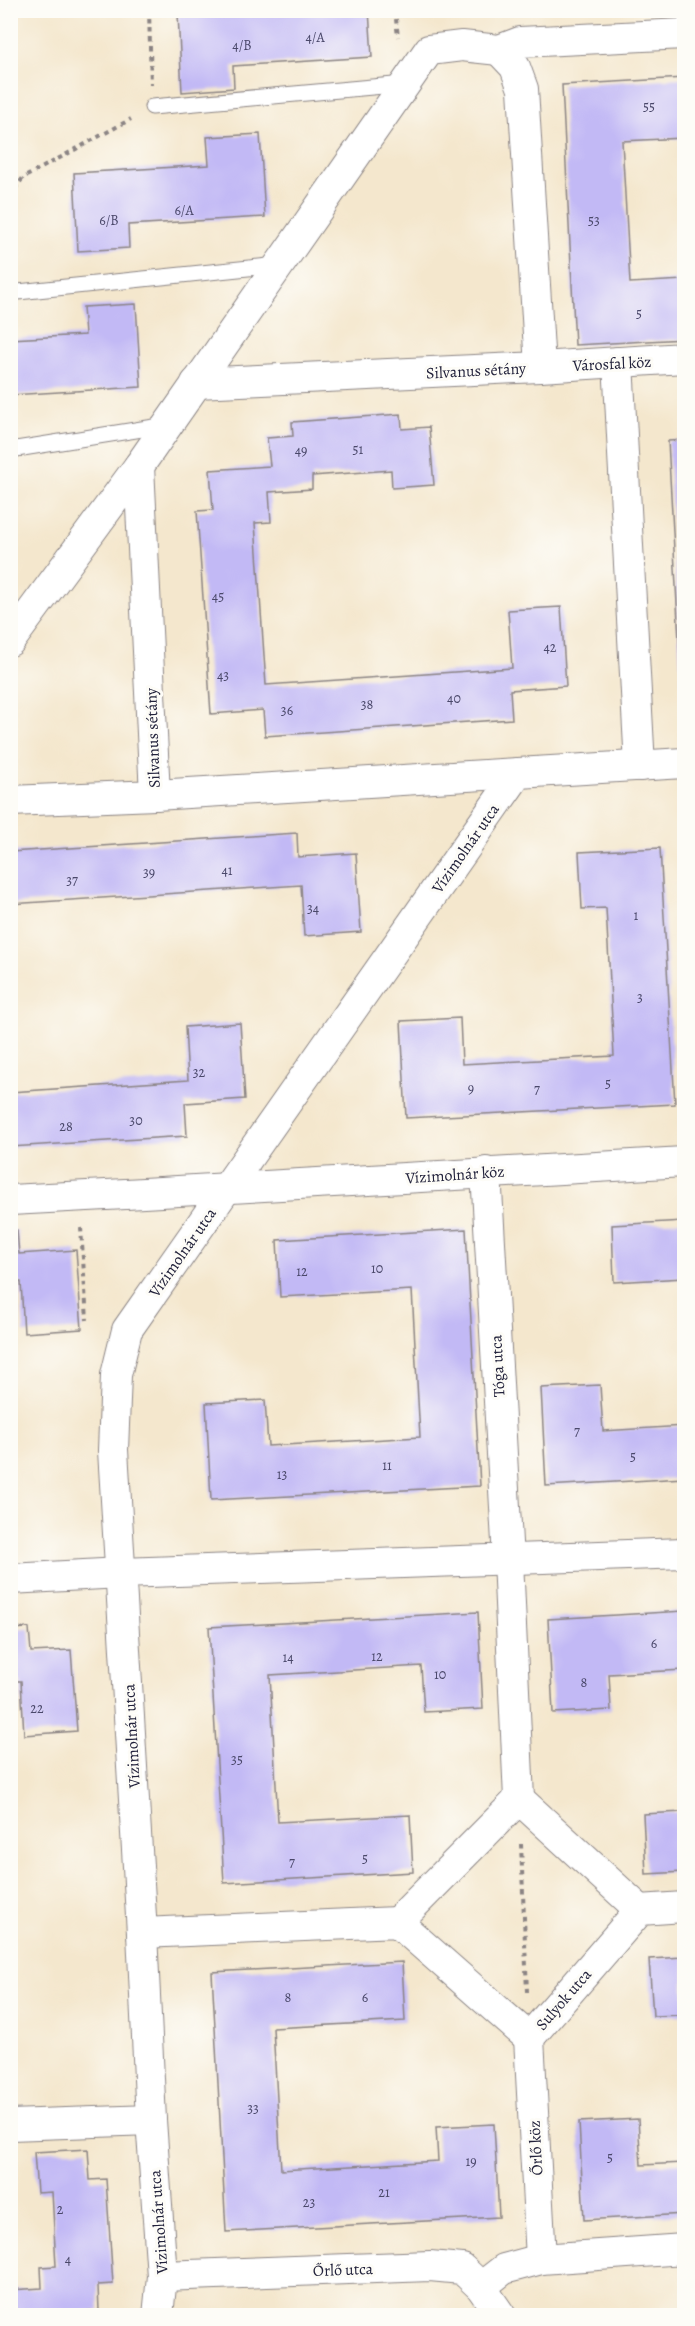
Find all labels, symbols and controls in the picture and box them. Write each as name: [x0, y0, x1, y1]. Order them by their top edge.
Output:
house number: 4/A: [305, 28, 325, 47]
house number: 4/B: [232, 36, 252, 55]
house number: 55: [643, 97, 655, 116]
house number: 6/A: [174, 201, 194, 220]
house number: 6/B: [99, 211, 119, 230]
house number: 53: [588, 211, 600, 230]
house number: 5: [636, 304, 642, 323]
street label: Városfal köz: [571, 351, 652, 377]
street label: Silvanus sétány: [426, 357, 527, 385]
house number: 51: [353, 440, 364, 459]
house number: 49: [295, 441, 307, 460]
house number: 45: [212, 587, 224, 606]
house number: 42: [544, 638, 557, 657]
house number: 43: [217, 666, 229, 685]
street label: Silvanus sétány: [140, 687, 166, 788]
house number: 40: [447, 689, 461, 708]
house number: 38: [361, 695, 374, 714]
house number: 36: [281, 701, 293, 720]
street label: Vízimolnár utca: [426, 799, 505, 898]
house number: 41: [221, 861, 233, 880]
house number: 39: [143, 863, 155, 882]
house number: 37: [66, 871, 78, 890]
house number: 34: [307, 899, 319, 918]
house number: 1: [634, 906, 639, 925]
house number: 3: [637, 988, 643, 1007]
house number: 32: [193, 1063, 206, 1082]
house number: 5: [605, 1074, 611, 1093]
house number: 9: [468, 1079, 474, 1098]
house number: 7: [534, 1080, 540, 1099]
house number: 30: [129, 1111, 143, 1130]
house number: 28: [59, 1117, 73, 1136]
street label: Vízimolnár köz: [404, 1161, 505, 1189]
street label: Vízimolnár utca: [143, 1203, 222, 1302]
house number: 10: [371, 1259, 383, 1278]
house number: 12: [296, 1262, 308, 1281]
street label: Tóga utca: [485, 1334, 511, 1398]
house number: 7: [574, 1422, 580, 1441]
house number: 5: [630, 1447, 636, 1466]
house number: 11: [382, 1456, 392, 1475]
house number: 13: [277, 1465, 287, 1484]
house number: 6: [651, 1634, 657, 1653]
house number: 12: [371, 1647, 383, 1666]
house number: 14: [282, 1648, 294, 1667]
house number: 10: [434, 1665, 446, 1684]
house number: 8: [581, 1673, 588, 1692]
street label: Vízimolnár utca: [118, 1683, 146, 1790]
house number: 22: [30, 1699, 44, 1718]
house number: 35: [231, 1750, 243, 1769]
house number: 5: [362, 1849, 368, 1868]
house number: 7: [289, 1853, 295, 1872]
street label: Sulyok utca: [531, 1964, 597, 2035]
house number: 8: [285, 1988, 292, 2007]
house number: 6: [362, 1988, 368, 2007]
house number: 33: [247, 2099, 259, 2118]
street label: Őrlő köz: [524, 2120, 548, 2176]
house number: 5: [607, 2148, 613, 2167]
house number: 19: [465, 2152, 477, 2171]
street label: Vízimolnár utca: [144, 2169, 174, 2276]
house number: 21: [378, 2183, 390, 2202]
house number: 23: [303, 2193, 315, 2212]
house number: 2: [57, 2200, 64, 2219]
house number: 4: [65, 2250, 71, 2269]
street label: Őrlő utca: [313, 2258, 374, 2282]

